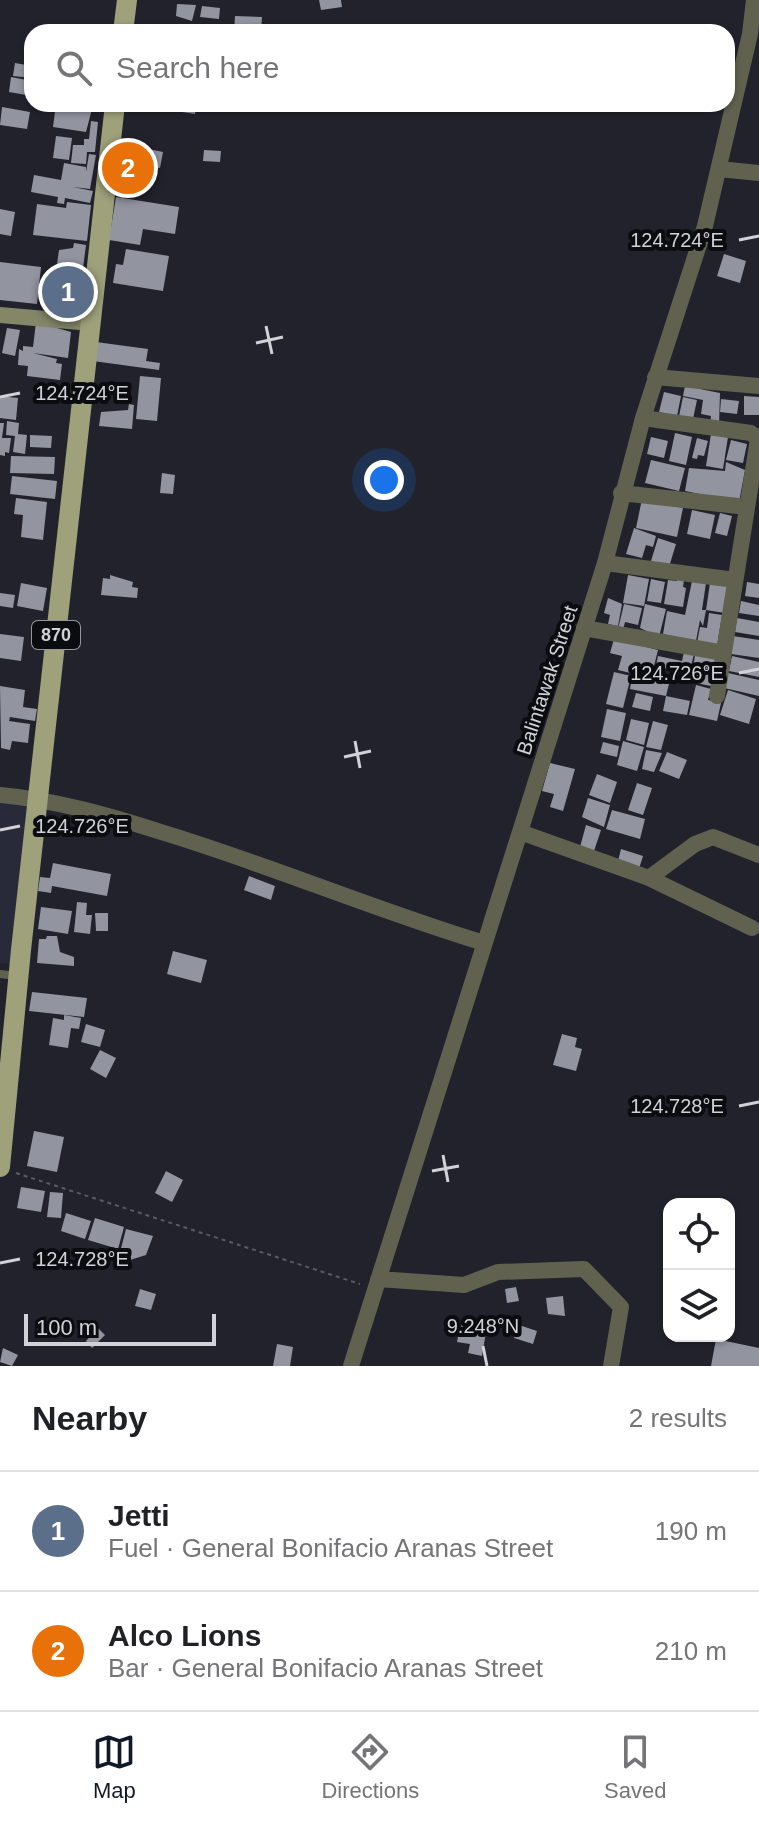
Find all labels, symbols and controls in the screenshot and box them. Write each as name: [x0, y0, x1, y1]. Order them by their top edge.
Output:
search box: [24, 24, 735, 112]
icon: search: [52, 46, 96, 90]
text: Search here: [116, 51, 279, 84]
pin: 2: [102, 138, 154, 198]
text: 124.724°E: [630, 229, 724, 251]
pin: 1: [42, 262, 94, 322]
text: 124.724°E: [35, 382, 129, 404]
your location: [364, 460, 404, 500]
street label: Balintawak Street: [512, 602, 582, 757]
road number: 870: [32, 621, 80, 649]
text: 124.726°E: [630, 662, 724, 684]
text: 124.726°E: [35, 815, 129, 837]
text: 124.728°E: [630, 1095, 724, 1117]
map controls: [663, 1198, 735, 1342]
button: locate: [663, 1198, 735, 1270]
text: 124.728°E: [35, 1248, 129, 1270]
button: layers: [663, 1270, 735, 1342]
scale bar: [24, 1310, 216, 1346]
text: 100 m: [36, 1315, 97, 1340]
text: 9.248°N: [447, 1315, 519, 1337]
text: Nearby: [32, 1399, 147, 1437]
text: 2 results: [629, 1403, 727, 1433]
text: Jetti: [108, 1499, 170, 1532]
text: 1: [51, 1516, 65, 1546]
text: 190 m: [655, 1516, 727, 1546]
text: Fuel · General Bonifacio Aranas Street: [108, 1533, 553, 1563]
text: Alco Lions: [108, 1619, 261, 1652]
text: 2: [51, 1636, 65, 1666]
text: 210 m: [655, 1636, 727, 1666]
text: Bar · General Bonifacio Aranas Street: [108, 1653, 543, 1683]
tab: Map: [92, 1730, 136, 1804]
tab: Directions: [321, 1730, 419, 1804]
tab: Saved: [604, 1730, 667, 1804]

